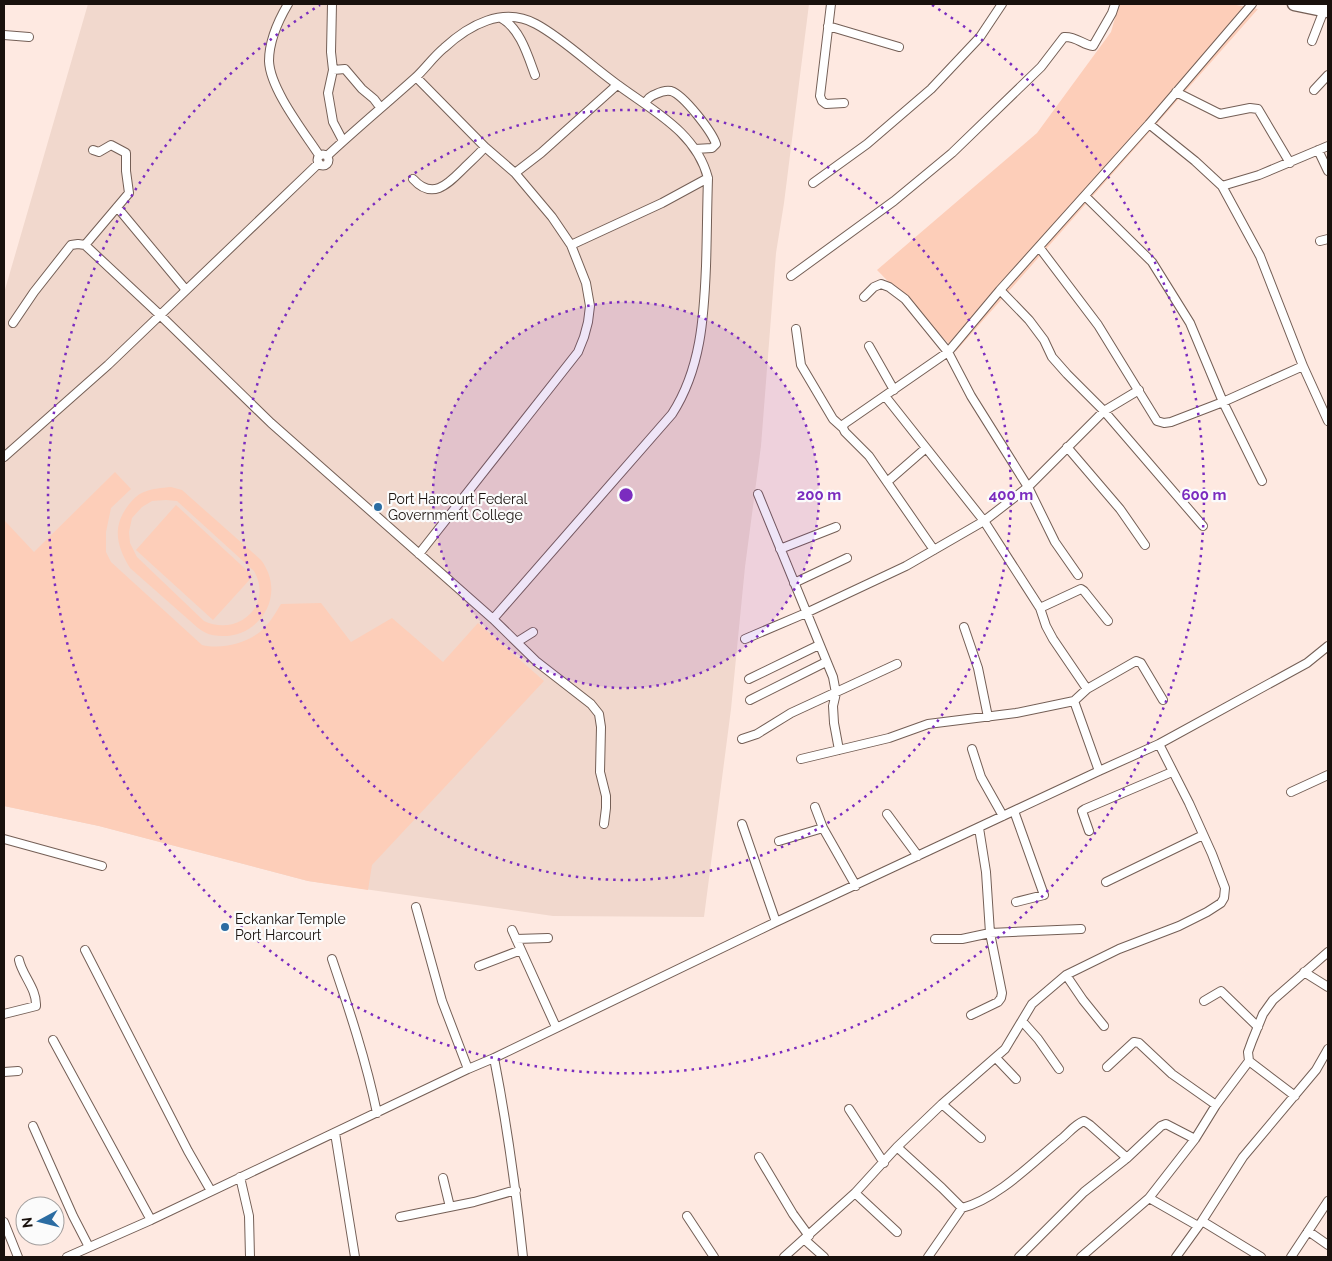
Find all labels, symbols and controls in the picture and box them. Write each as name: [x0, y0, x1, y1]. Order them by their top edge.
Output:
centre of rings: [617, 486, 635, 504]
text: 200 m: [797, 486, 841, 504]
text: 400 m: [989, 486, 1033, 504]
text: 600 m: [1181, 486, 1227, 504]
place label: Port Harcourt Federal Government College: [388, 491, 528, 523]
marker: Port Harcourt Federal Government College: [372, 501, 384, 513]
place label: Eckankar Temple Port Harcourt: [235, 911, 346, 943]
marker: Eckankar Temple Port Harcourt: [219, 921, 231, 933]
north arrow: [15, 1196, 65, 1246]
text: N: [19, 1216, 36, 1229]

